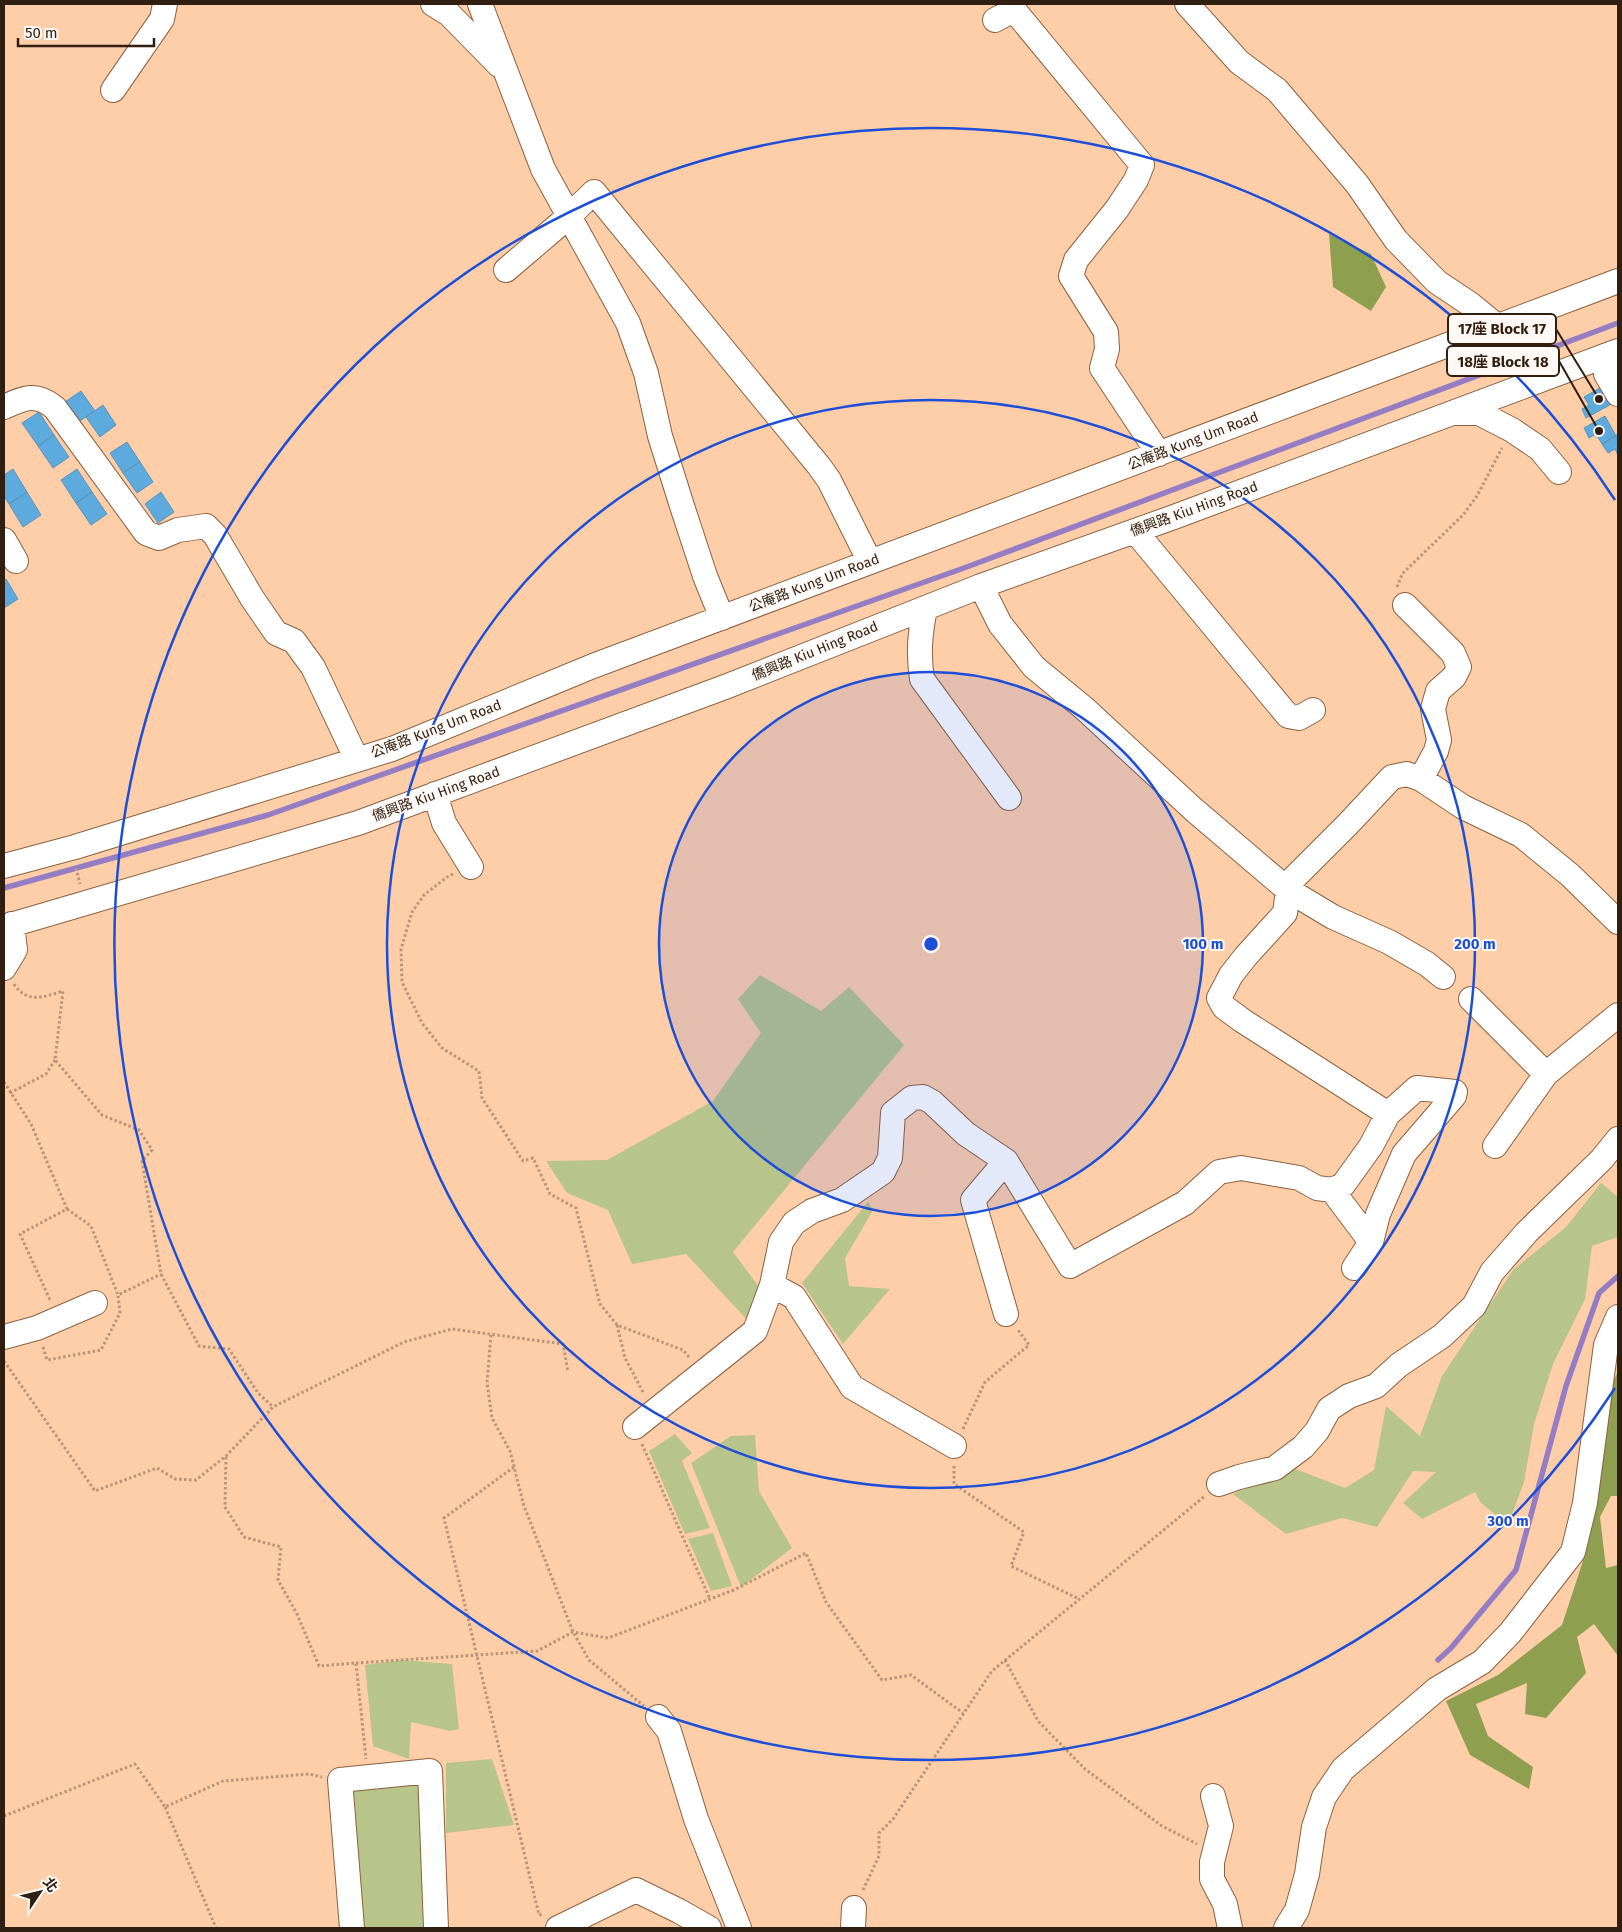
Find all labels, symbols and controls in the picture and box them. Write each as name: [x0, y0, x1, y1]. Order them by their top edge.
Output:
scale bar: [18, 15, 154, 47]
text: 50 m: [25, 24, 58, 42]
callout: 17座 Block 17: [1448, 314, 1556, 344]
text: 17座 Block 17: [1458, 320, 1546, 338]
callout: 18座 Block 18: [1447, 346, 1559, 376]
text: 18座 Block 18: [1457, 353, 1549, 371]
street label: 公庵路 Kung Um Road: [1125, 408, 1261, 474]
street label: 僑興路 Kiu Hing Road: [1128, 478, 1260, 540]
street label: 公庵路 Kung Um Road: [746, 550, 882, 616]
street label: 僑興路 Kiu Hing Road: [749, 618, 881, 684]
street label: 公庵路 Kung Um Road: [368, 696, 504, 762]
street label: 僑興路 Kiu Hing Road: [370, 763, 502, 825]
centre of rings: [922, 935, 940, 953]
text: 100 m: [1183, 935, 1223, 953]
text: 200 m: [1454, 935, 1496, 953]
text: 300 m: [1486, 1512, 1529, 1530]
north arrow: [15, 1867, 65, 1917]
text: 北: [39, 1874, 61, 1895]

